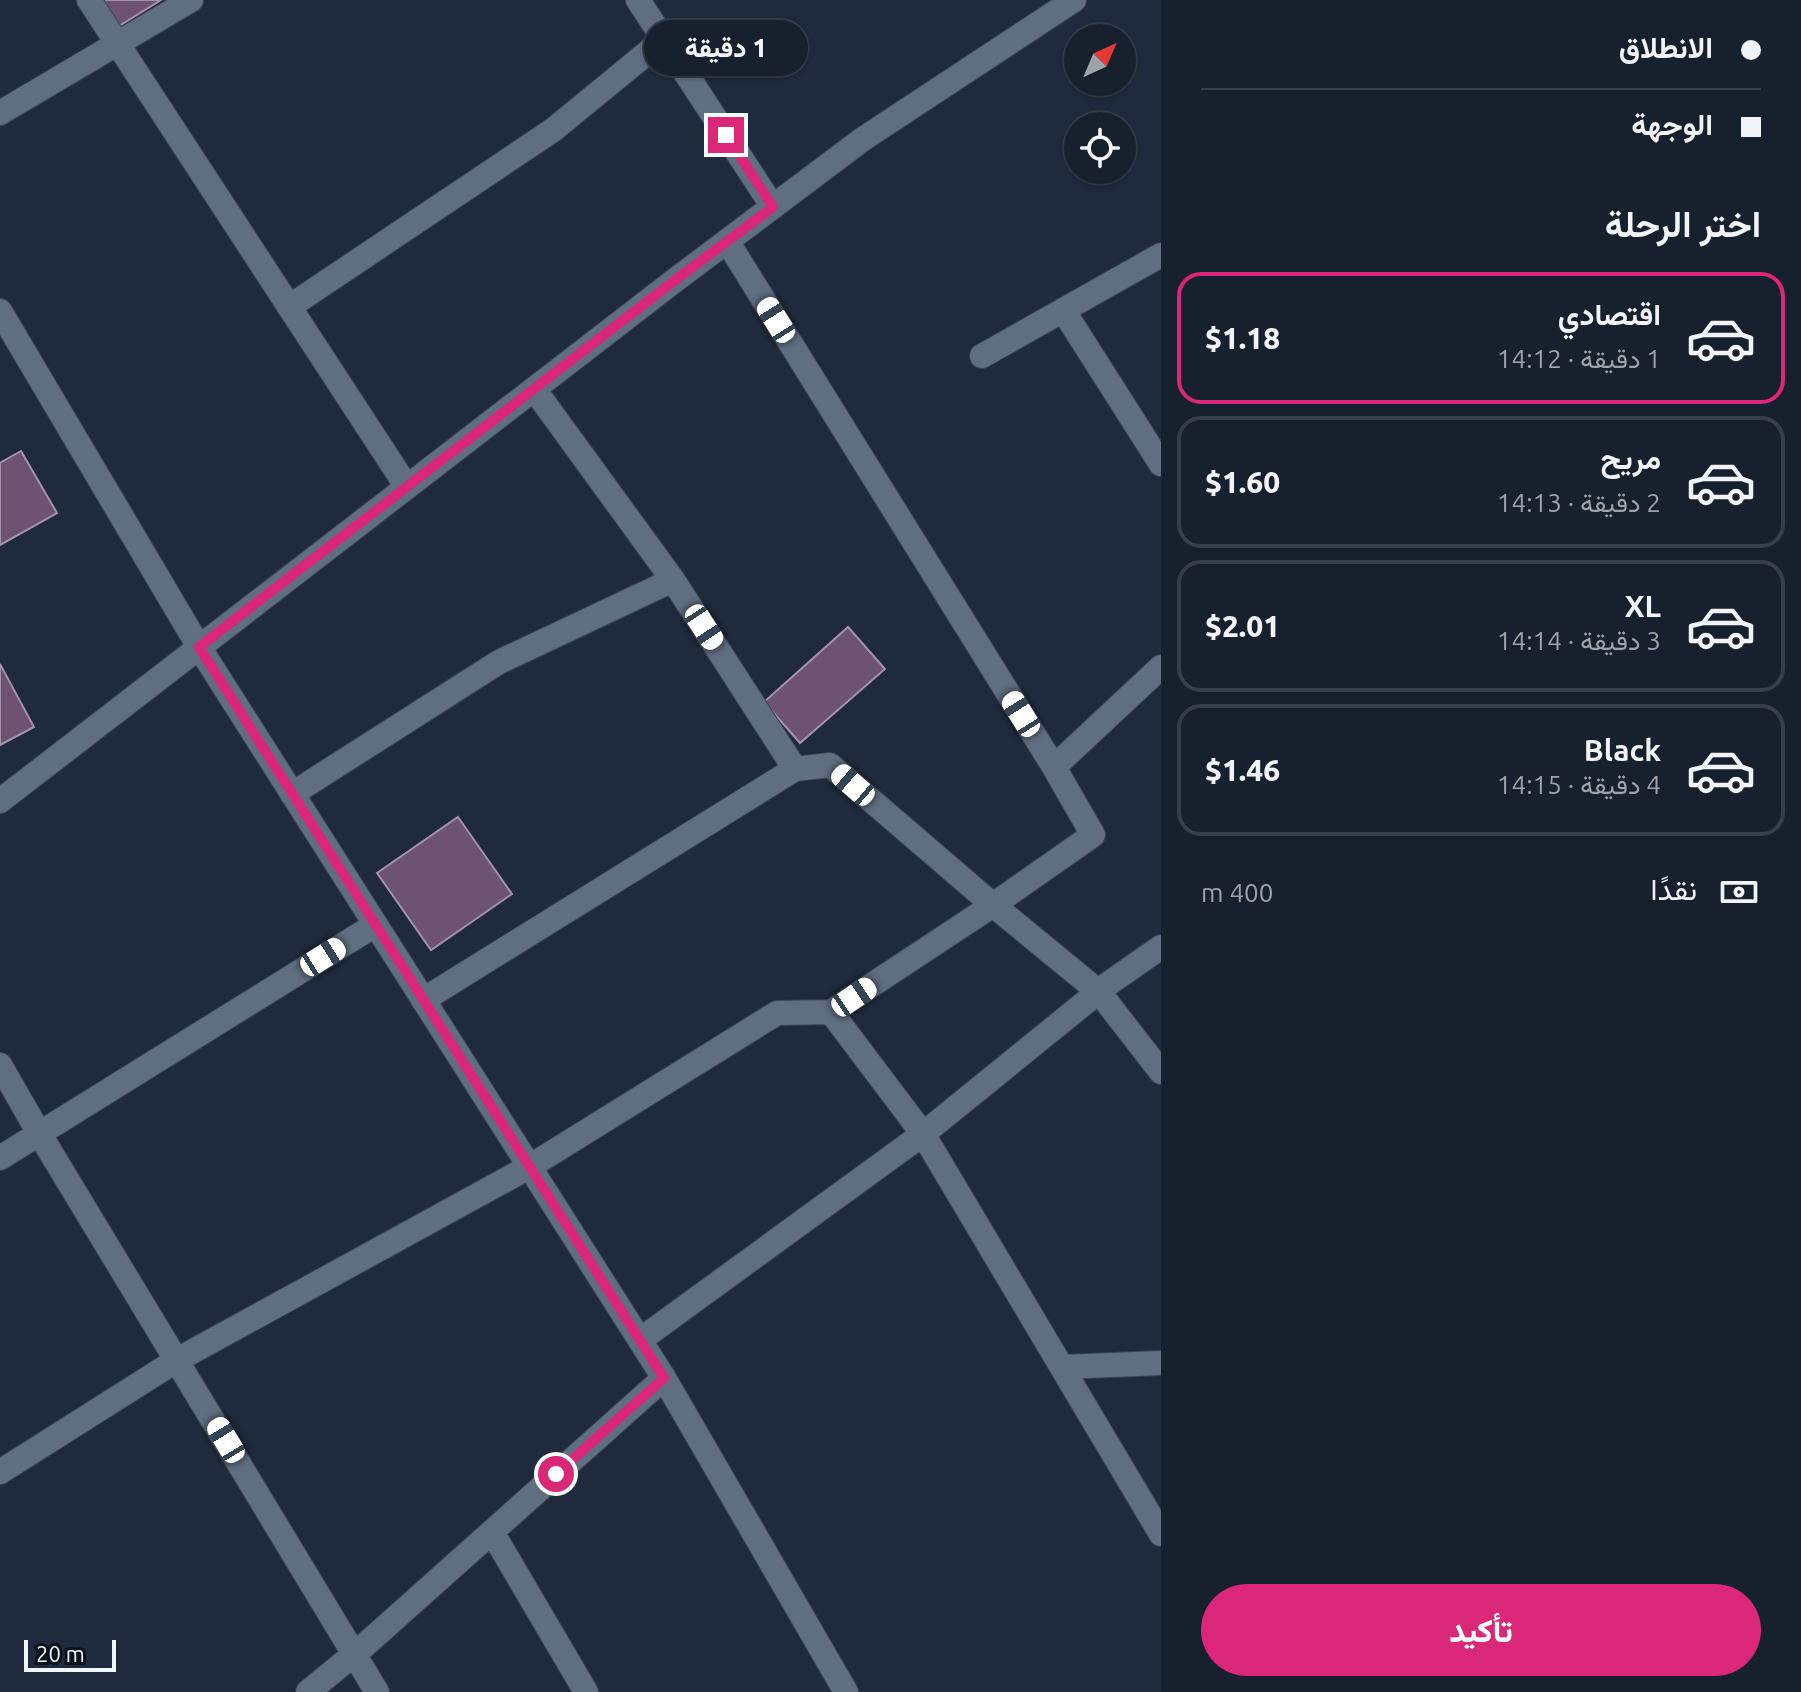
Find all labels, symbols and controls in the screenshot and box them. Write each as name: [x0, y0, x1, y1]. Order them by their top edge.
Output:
callout: 1 دقيقة: [644, 19, 808, 75]
north arrow: [1064, 24, 1136, 96]
map controls: [1064, 24, 1136, 184]
text: الانطلاق: [1619, 30, 1713, 64]
text: 1 دقيقة: [685, 33, 767, 62]
text: الوجهة: [1631, 107, 1713, 141]
button: locate: [1064, 112, 1136, 184]
route end: [708, 117, 744, 153]
text: اختر الرحلة: [1605, 203, 1761, 244]
car: [753, 293, 799, 347]
text: اقتصادي: [1558, 297, 1661, 331]
icon: car: [1685, 302, 1757, 374]
text: $1.18: [1205, 321, 1280, 355]
text: 1 دقيقة · 14:12: [1497, 344, 1661, 373]
text: مريح: [1601, 441, 1661, 475]
icon: car: [1685, 446, 1757, 518]
text: $1.60: [1205, 465, 1280, 499]
text: 2 دقيقة · 14:13: [1497, 488, 1661, 517]
text: XL: [1625, 589, 1661, 623]
icon: car: [1685, 590, 1757, 662]
car: [681, 600, 727, 654]
text: $2.01: [1205, 609, 1280, 643]
text: 3 دقيقة · 14:14: [1497, 626, 1661, 655]
car: [998, 687, 1044, 741]
text: Black: [1584, 733, 1661, 767]
icon: car: [1685, 734, 1757, 806]
text: $1.46: [1205, 753, 1280, 787]
car: [827, 760, 879, 810]
text: 4 دقيقة · 14:15: [1497, 770, 1661, 799]
icon: cash: [1717, 870, 1761, 914]
text: نقدًا: [1651, 872, 1697, 906]
text: 400 m: [1201, 878, 1273, 907]
car: [296, 934, 350, 980]
car: [827, 974, 881, 1020]
car: [203, 1413, 249, 1467]
route start: [538, 1456, 574, 1492]
button: تأكيد: [1201, 1584, 1761, 1676]
scale bar: [24, 1636, 116, 1672]
text: 20 m: [36, 1641, 85, 1666]

